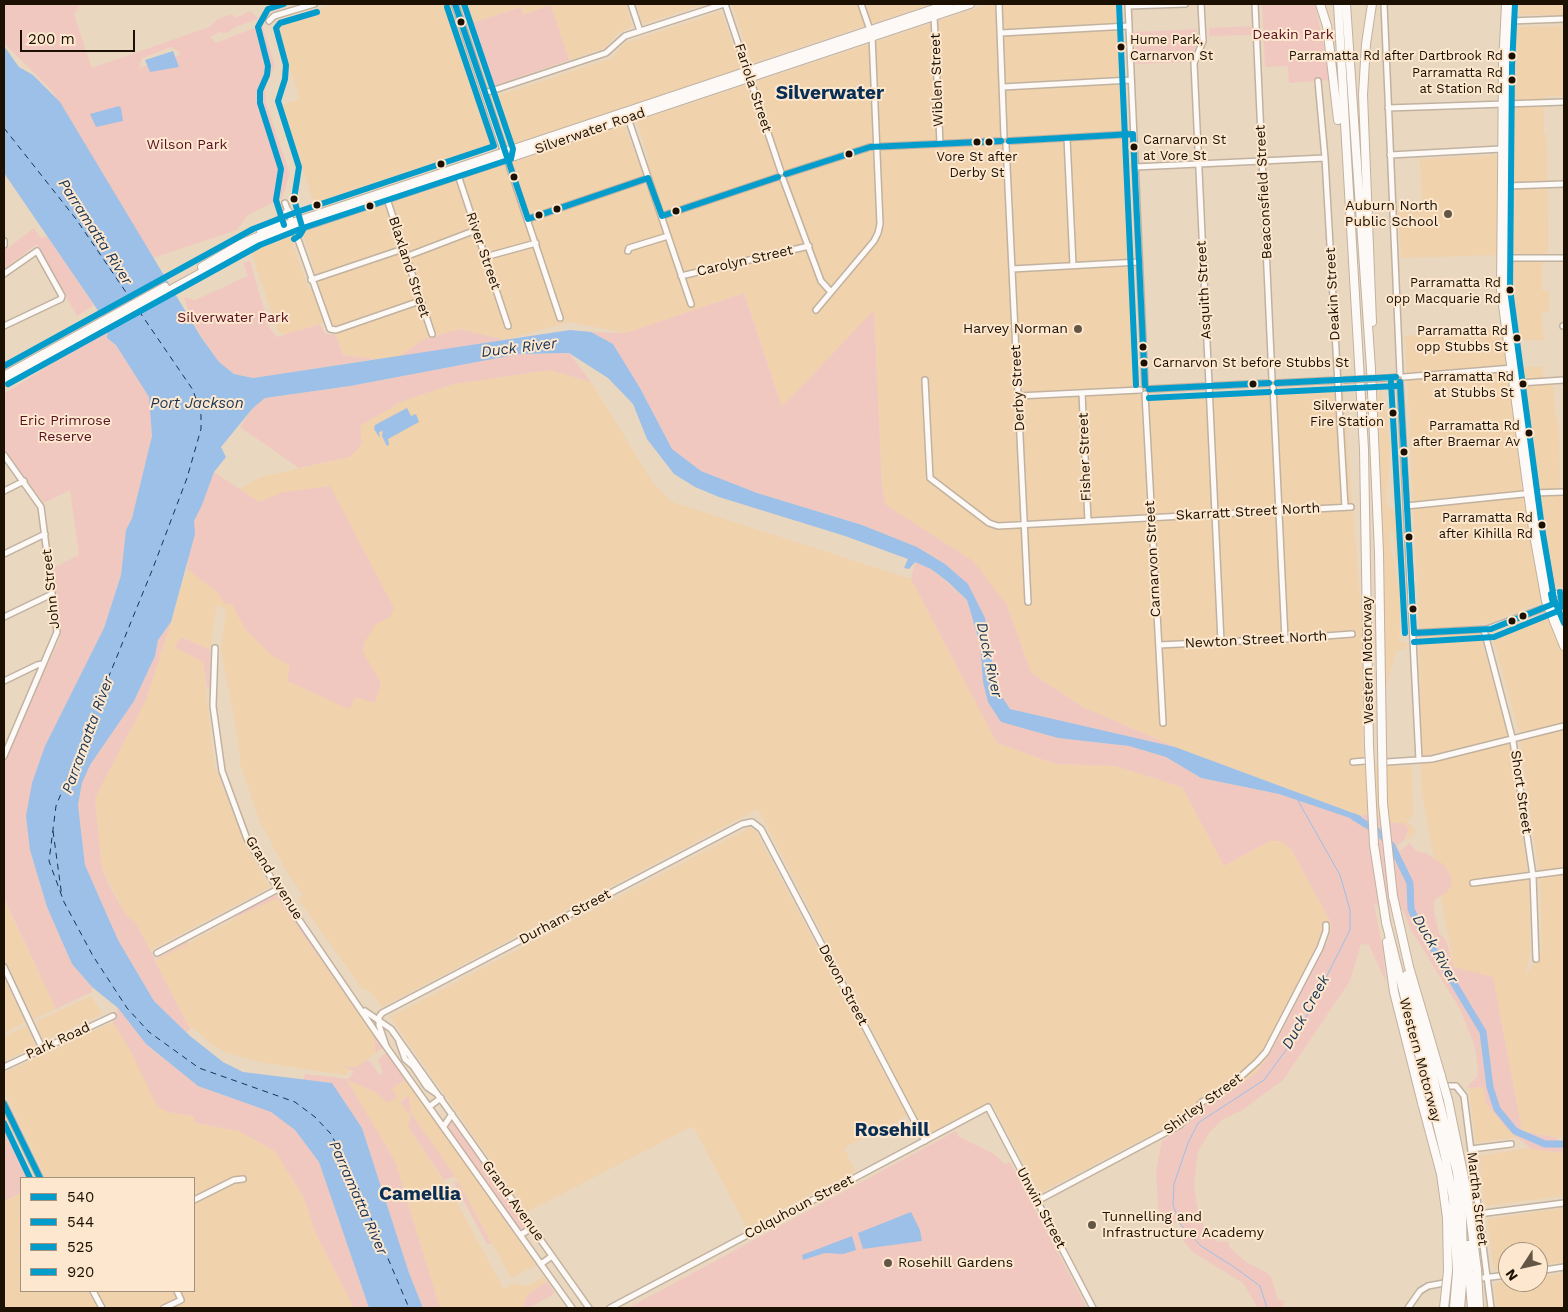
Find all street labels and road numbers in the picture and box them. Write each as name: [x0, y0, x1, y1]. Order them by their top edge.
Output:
street label: Wiblen Street: [927, 33, 947, 127]
street label: Fariola Street: [731, 41, 775, 135]
street label: Silverwater Road: [533, 104, 647, 158]
street label: Beaconsfield Street: [1252, 124, 1276, 260]
street label: River Street: [462, 210, 504, 292]
street label: Blaxland Street: [385, 214, 433, 320]
street label: Asquith Street: [1193, 240, 1215, 340]
street label: Carolyn Street: [695, 242, 795, 280]
street label: Deakin Street: [1322, 247, 1344, 341]
street label: Derby Street: [1007, 344, 1029, 432]
street label: Fisher Street: [1075, 412, 1095, 502]
street label: Carnarvon Street: [1142, 500, 1164, 618]
street label: Skarratt Street North: [1175, 500, 1321, 524]
street label: John Street: [38, 548, 64, 630]
street label: Western Motorway: [1358, 596, 1378, 724]
street label: Newton Street North: [1184, 628, 1328, 652]
street label: Short Street: [1507, 749, 1535, 835]
street label: Grand Avenue: [242, 833, 306, 923]
street label: Durham Street: [516, 886, 614, 948]
street label: Devon Street: [815, 942, 871, 1028]
street label: Western Motorway: [1395, 996, 1445, 1124]
street label: Park Road: [23, 1019, 93, 1063]
street label: Shirley Street: [1160, 1070, 1246, 1138]
street label: Martha Street: [1463, 1151, 1491, 1247]
street label: Grand Avenue: [478, 1158, 548, 1244]
street label: Unwin Street: [1013, 1165, 1069, 1251]
street label: Colquhoun Street: [742, 1171, 856, 1243]

